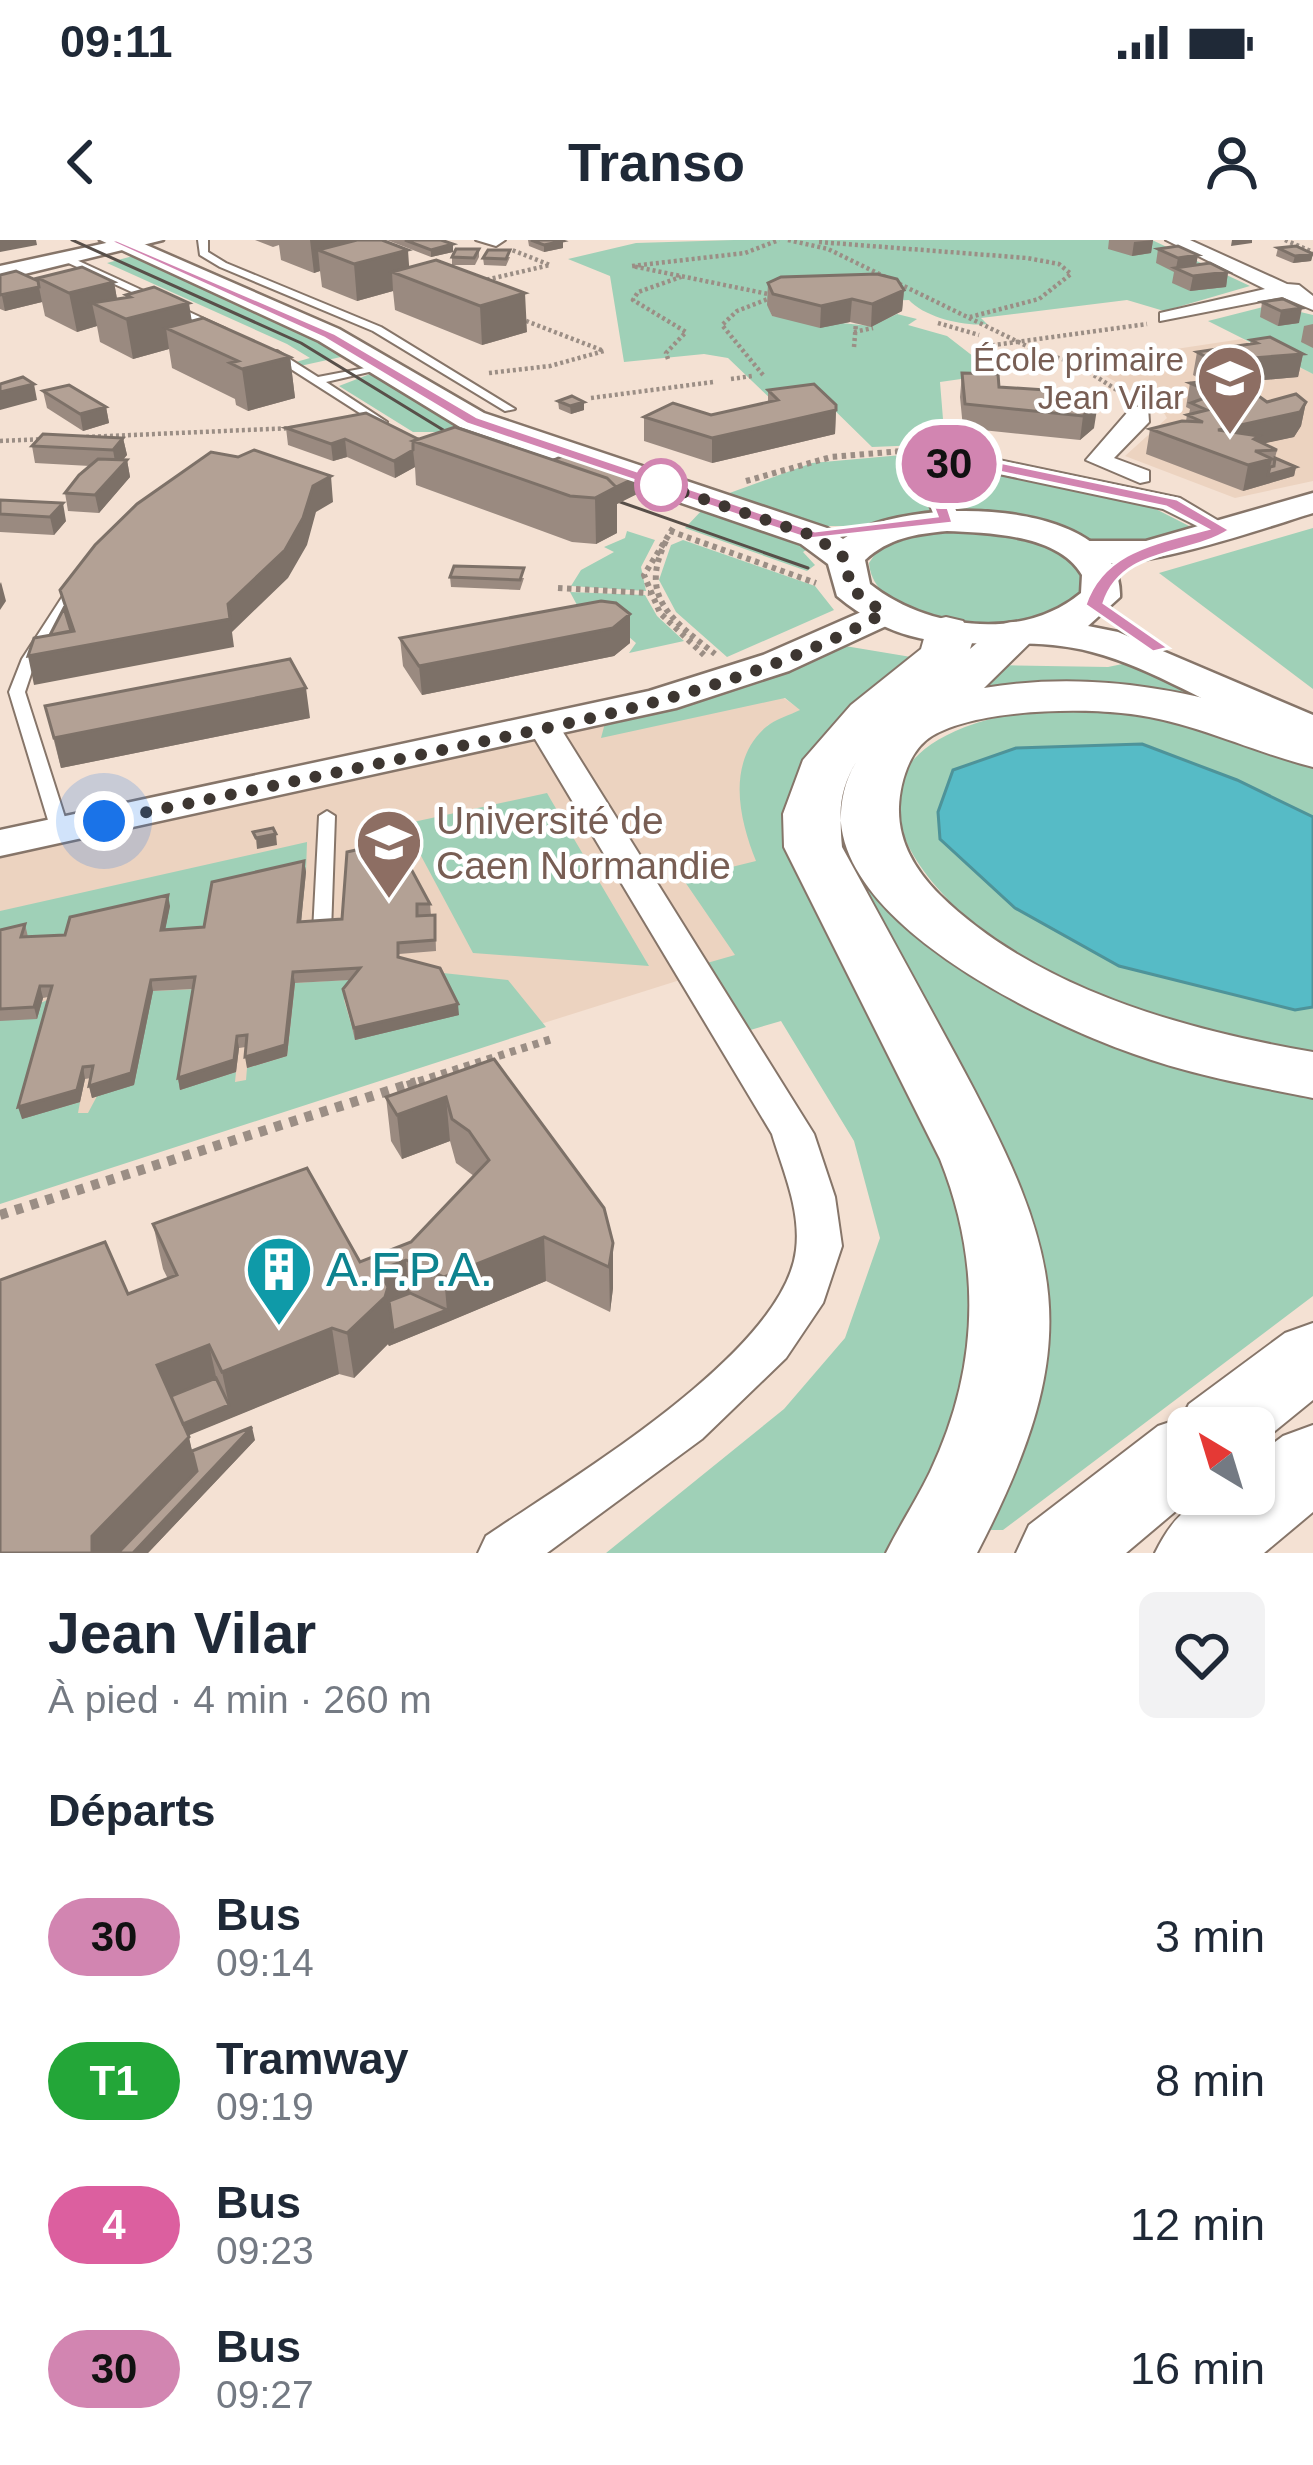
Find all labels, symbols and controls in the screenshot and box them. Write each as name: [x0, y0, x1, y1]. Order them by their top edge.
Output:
text: 09:11: [60, 16, 173, 67]
icon: back: [48, 129, 114, 195]
icon: person: [1199, 129, 1265, 195]
text: Transo: [568, 132, 745, 192]
place label: École primaire Jean Vilar: [973, 341, 1184, 416]
school or university icon: École primaire Jean Vilar: [1195, 343, 1265, 437]
line badge: 30: [895, 425, 1003, 503]
text: 30: [926, 440, 972, 487]
unlabelled marker: [636, 460, 686, 510]
your location: [74, 791, 134, 851]
place label: Université de Caen Normandie: [436, 799, 731, 887]
school or university icon: Université de Caen Normandie: [354, 807, 424, 901]
building icon: A.F.P.A.: [244, 1234, 314, 1328]
place label: A.F.P.A.: [326, 1243, 493, 1296]
north arrow: [1167, 1407, 1275, 1515]
map controls: [1167, 1407, 1275, 1515]
button: heart: [1139, 1592, 1265, 1718]
text: Jean Vilar: [48, 1601, 316, 1665]
text: À pied · 4 min · 260 m: [48, 1678, 432, 1721]
text: Départs: [48, 1785, 216, 1836]
text: Bus: [216, 1889, 301, 1940]
text: 3 min: [1155, 1911, 1265, 1962]
text: 30: [91, 1913, 137, 1960]
text: 09:14: [216, 1941, 314, 1984]
text: Tramway: [216, 2033, 409, 2084]
text: 8 min: [1155, 2055, 1265, 2106]
text: T1: [89, 2057, 139, 2104]
text: 09:19: [216, 2085, 314, 2128]
text: Bus: [216, 2177, 301, 2228]
text: 12 min: [1130, 2199, 1265, 2250]
text: 4: [102, 2201, 126, 2248]
text: 09:23: [216, 2229, 314, 2272]
text: Bus: [216, 2321, 301, 2372]
text: 16 min: [1130, 2343, 1265, 2394]
text: 30: [91, 2345, 137, 2392]
text: 09:27: [216, 2373, 314, 2416]

